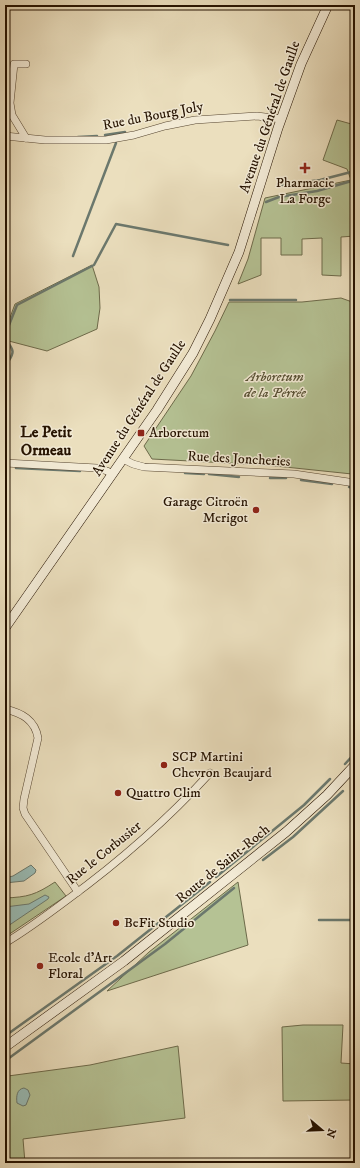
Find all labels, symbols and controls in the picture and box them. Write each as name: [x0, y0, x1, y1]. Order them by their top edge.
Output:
street label: Avenue du Général de Gaulle: [236, 38, 305, 195]
street label: Rue du Bourg Joly: [101, 97, 205, 135]
marker: Pharmacie La Forge: [300, 163, 310, 173]
place label: Pharmacie La Forge: [276, 174, 334, 208]
street label: Avenue du Général de Gaulle: [88, 336, 190, 480]
park label: Arboretum de la Pérrée: [243, 368, 307, 402]
district label: Le Petit Ormeau: [20, 422, 73, 460]
place label: Arboretum: [149, 424, 210, 442]
marker: Arboretum: [136, 428, 146, 438]
street label: Rue des Joncheries: [187, 447, 291, 471]
place label: Garage Citroën Merigot: [163, 493, 249, 527]
marker: Garage Citroën Merigot: [251, 505, 261, 515]
place label: SCP Martini Chevron Beaujard: [172, 748, 272, 782]
marker: SCP Martini Chevron Beaujard: [159, 760, 169, 770]
place label: Quattro Clim: [126, 784, 201, 802]
marker: Quattro Clim: [113, 788, 123, 798]
street label: Rue le Corbusier: [63, 817, 146, 889]
street label: Route de Saint-Roch: [172, 820, 274, 907]
place label: BeFit Studio: [124, 914, 194, 932]
marker: BeFit Studio: [111, 918, 121, 928]
place label: Ecole d'Art Floral: [48, 949, 113, 983]
marker: Ecole d'Art Floral: [35, 961, 45, 971]
north arrow: [302, 1110, 342, 1150]
text: N: [322, 1126, 339, 1139]

